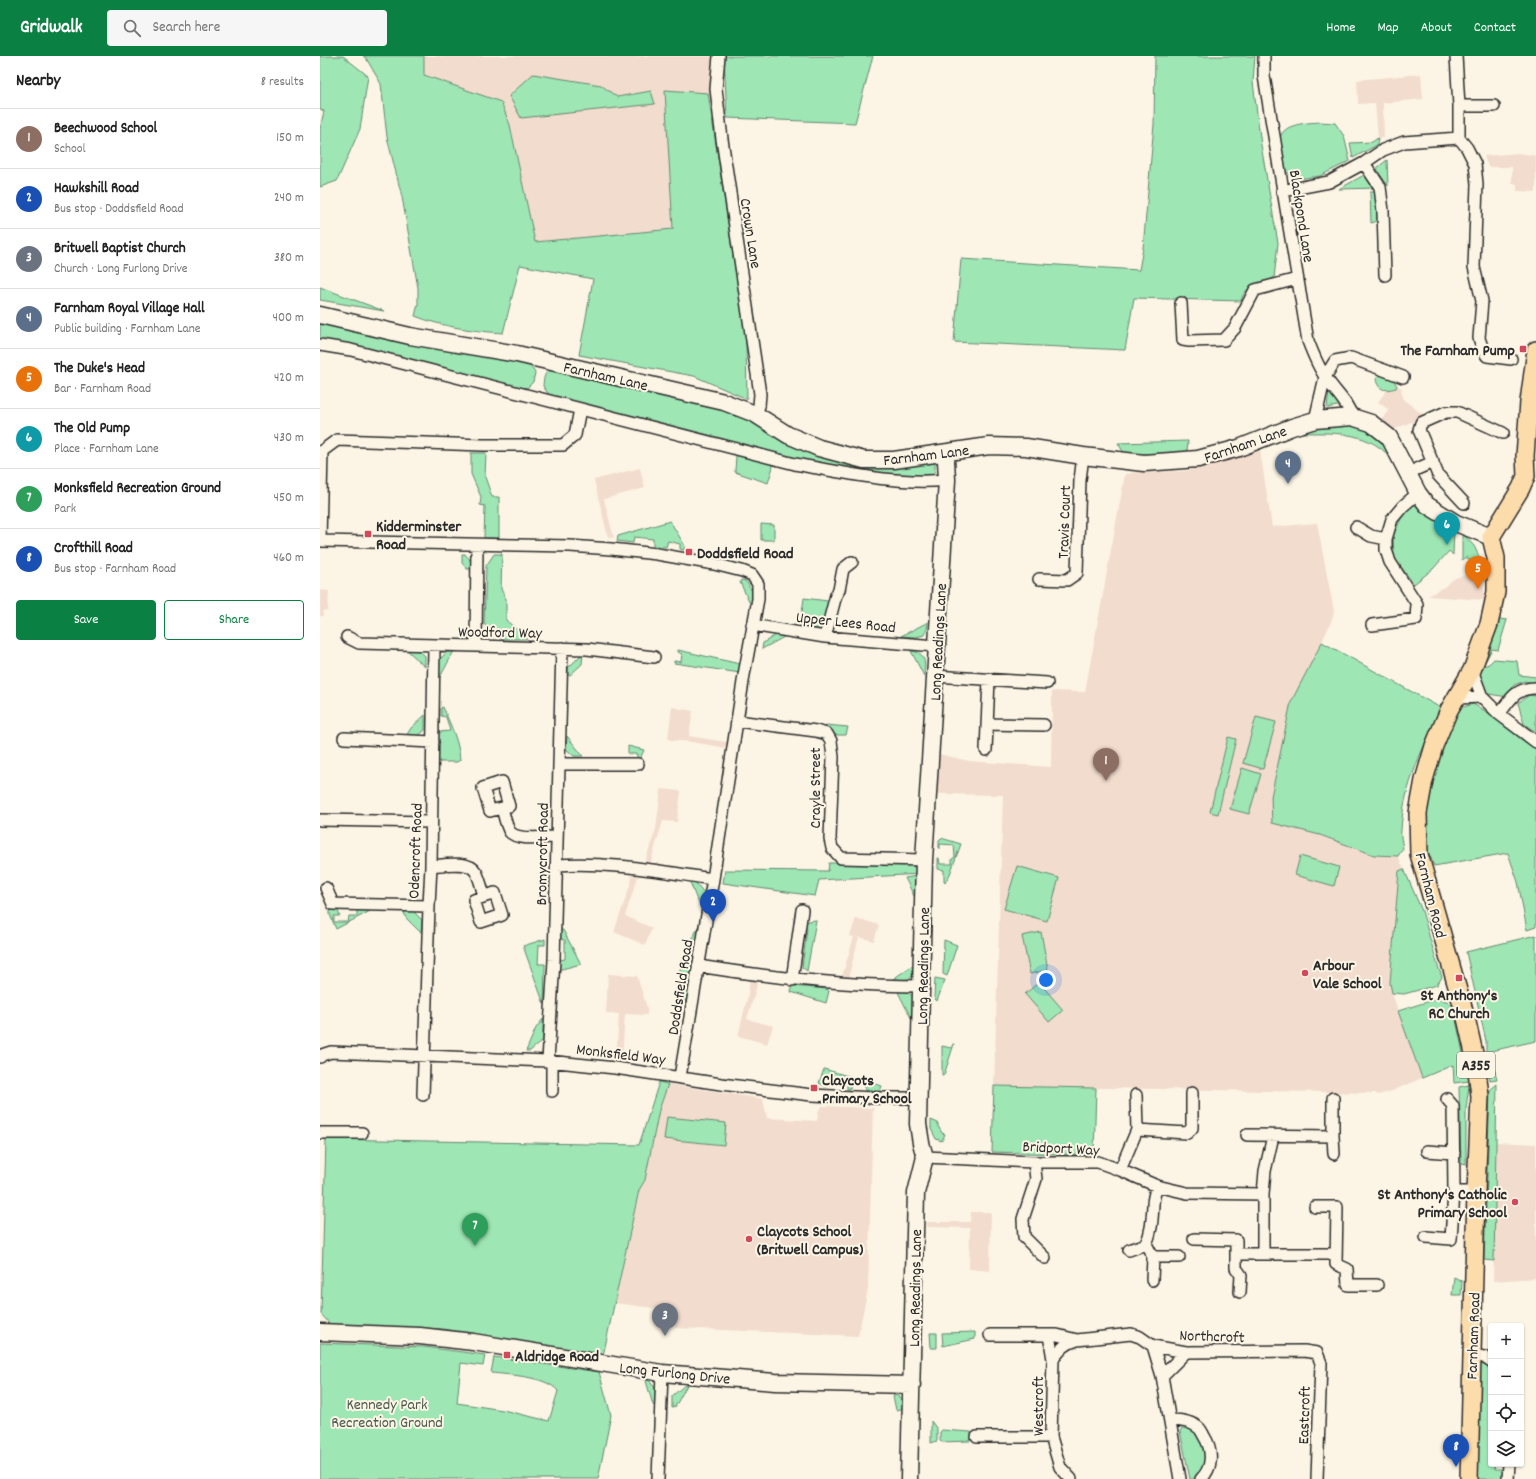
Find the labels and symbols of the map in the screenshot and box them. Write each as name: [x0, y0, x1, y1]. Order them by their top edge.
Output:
street label: Blackpond Lane: [1282, 168, 1319, 264]
street label: Crown Lane: [733, 197, 766, 270]
place label: The Farnham Pump: [1401, 340, 1515, 363]
marker: The Farnham Pump: [1518, 344, 1528, 354]
street label: Farnham Lane: [561, 357, 650, 398]
street label: Farnham Lane: [1201, 421, 1290, 470]
street label: Farnham Lane: [882, 440, 970, 473]
pin: 4: [1275, 451, 1301, 484]
street label: Travis Court: [1053, 485, 1078, 559]
pin: 6: [1434, 512, 1460, 545]
place label: Kidderminster Road: [376, 516, 462, 557]
marker: Kidderminster Road: [363, 529, 373, 539]
place label: Doddsfield Road: [697, 543, 793, 566]
marker: Doddsfield Road: [684, 547, 694, 557]
pin: 5: [1465, 556, 1491, 589]
street label: Long Readings Lane: [925, 583, 954, 702]
street label: Upper Lees Road: [795, 607, 897, 640]
street label: Woodford Way: [458, 621, 543, 646]
street label: Crayle Street: [805, 747, 828, 829]
pin: 1: [1093, 748, 1119, 781]
street label: Bromycroft Road: [531, 802, 556, 906]
street label: Odencroft Road: [403, 803, 430, 899]
street label: Farnham Road: [1408, 850, 1451, 941]
pin: 2: [700, 889, 726, 922]
street label: Long Readings Lane: [912, 907, 937, 1025]
street label: Doddsfield Road: [663, 938, 700, 1037]
place label: Arbour Vale School: [1313, 955, 1382, 996]
marker: Arbour Vale School: [1300, 968, 1310, 978]
your location: [1036, 970, 1056, 990]
marker: St Anthony's RC Church: [1454, 973, 1464, 983]
place label: St Anthony's RC Church: [1421, 985, 1498, 1026]
street label: Monksfield Way: [575, 1039, 667, 1072]
road number: A355: [1457, 1052, 1495, 1078]
place label: Claycots Primary School: [822, 1070, 912, 1111]
marker: Claycots Primary School: [809, 1083, 819, 1093]
street label: Bridport Way: [1022, 1136, 1100, 1163]
place label: St Anthony's Catholic Primary School: [1378, 1184, 1508, 1225]
marker: St Anthony's Catholic Primary School: [1510, 1197, 1520, 1207]
pin: 7: [462, 1213, 488, 1246]
place label: Claycots School (Britwell Campus): [757, 1221, 863, 1262]
street label: Long Readings Lane: [904, 1229, 929, 1347]
marker: Claycots School (Britwell Campus): [744, 1234, 754, 1244]
street label: Farnham Road: [1461, 1292, 1488, 1380]
pin: 3: [652, 1303, 678, 1336]
street label: Northcroft: [1179, 1325, 1245, 1350]
place label: Aldridge Road: [515, 1346, 599, 1369]
marker: Aldridge Road: [502, 1350, 512, 1360]
street label: Long Furlong Drive: [618, 1357, 731, 1392]
street label: Westcroft: [1028, 1376, 1051, 1436]
street label: Eastcroft: [1293, 1385, 1318, 1445]
park label: Kennedy Park Recreation Ground: [331, 1394, 443, 1435]
pin: 8: [1443, 1434, 1469, 1467]

